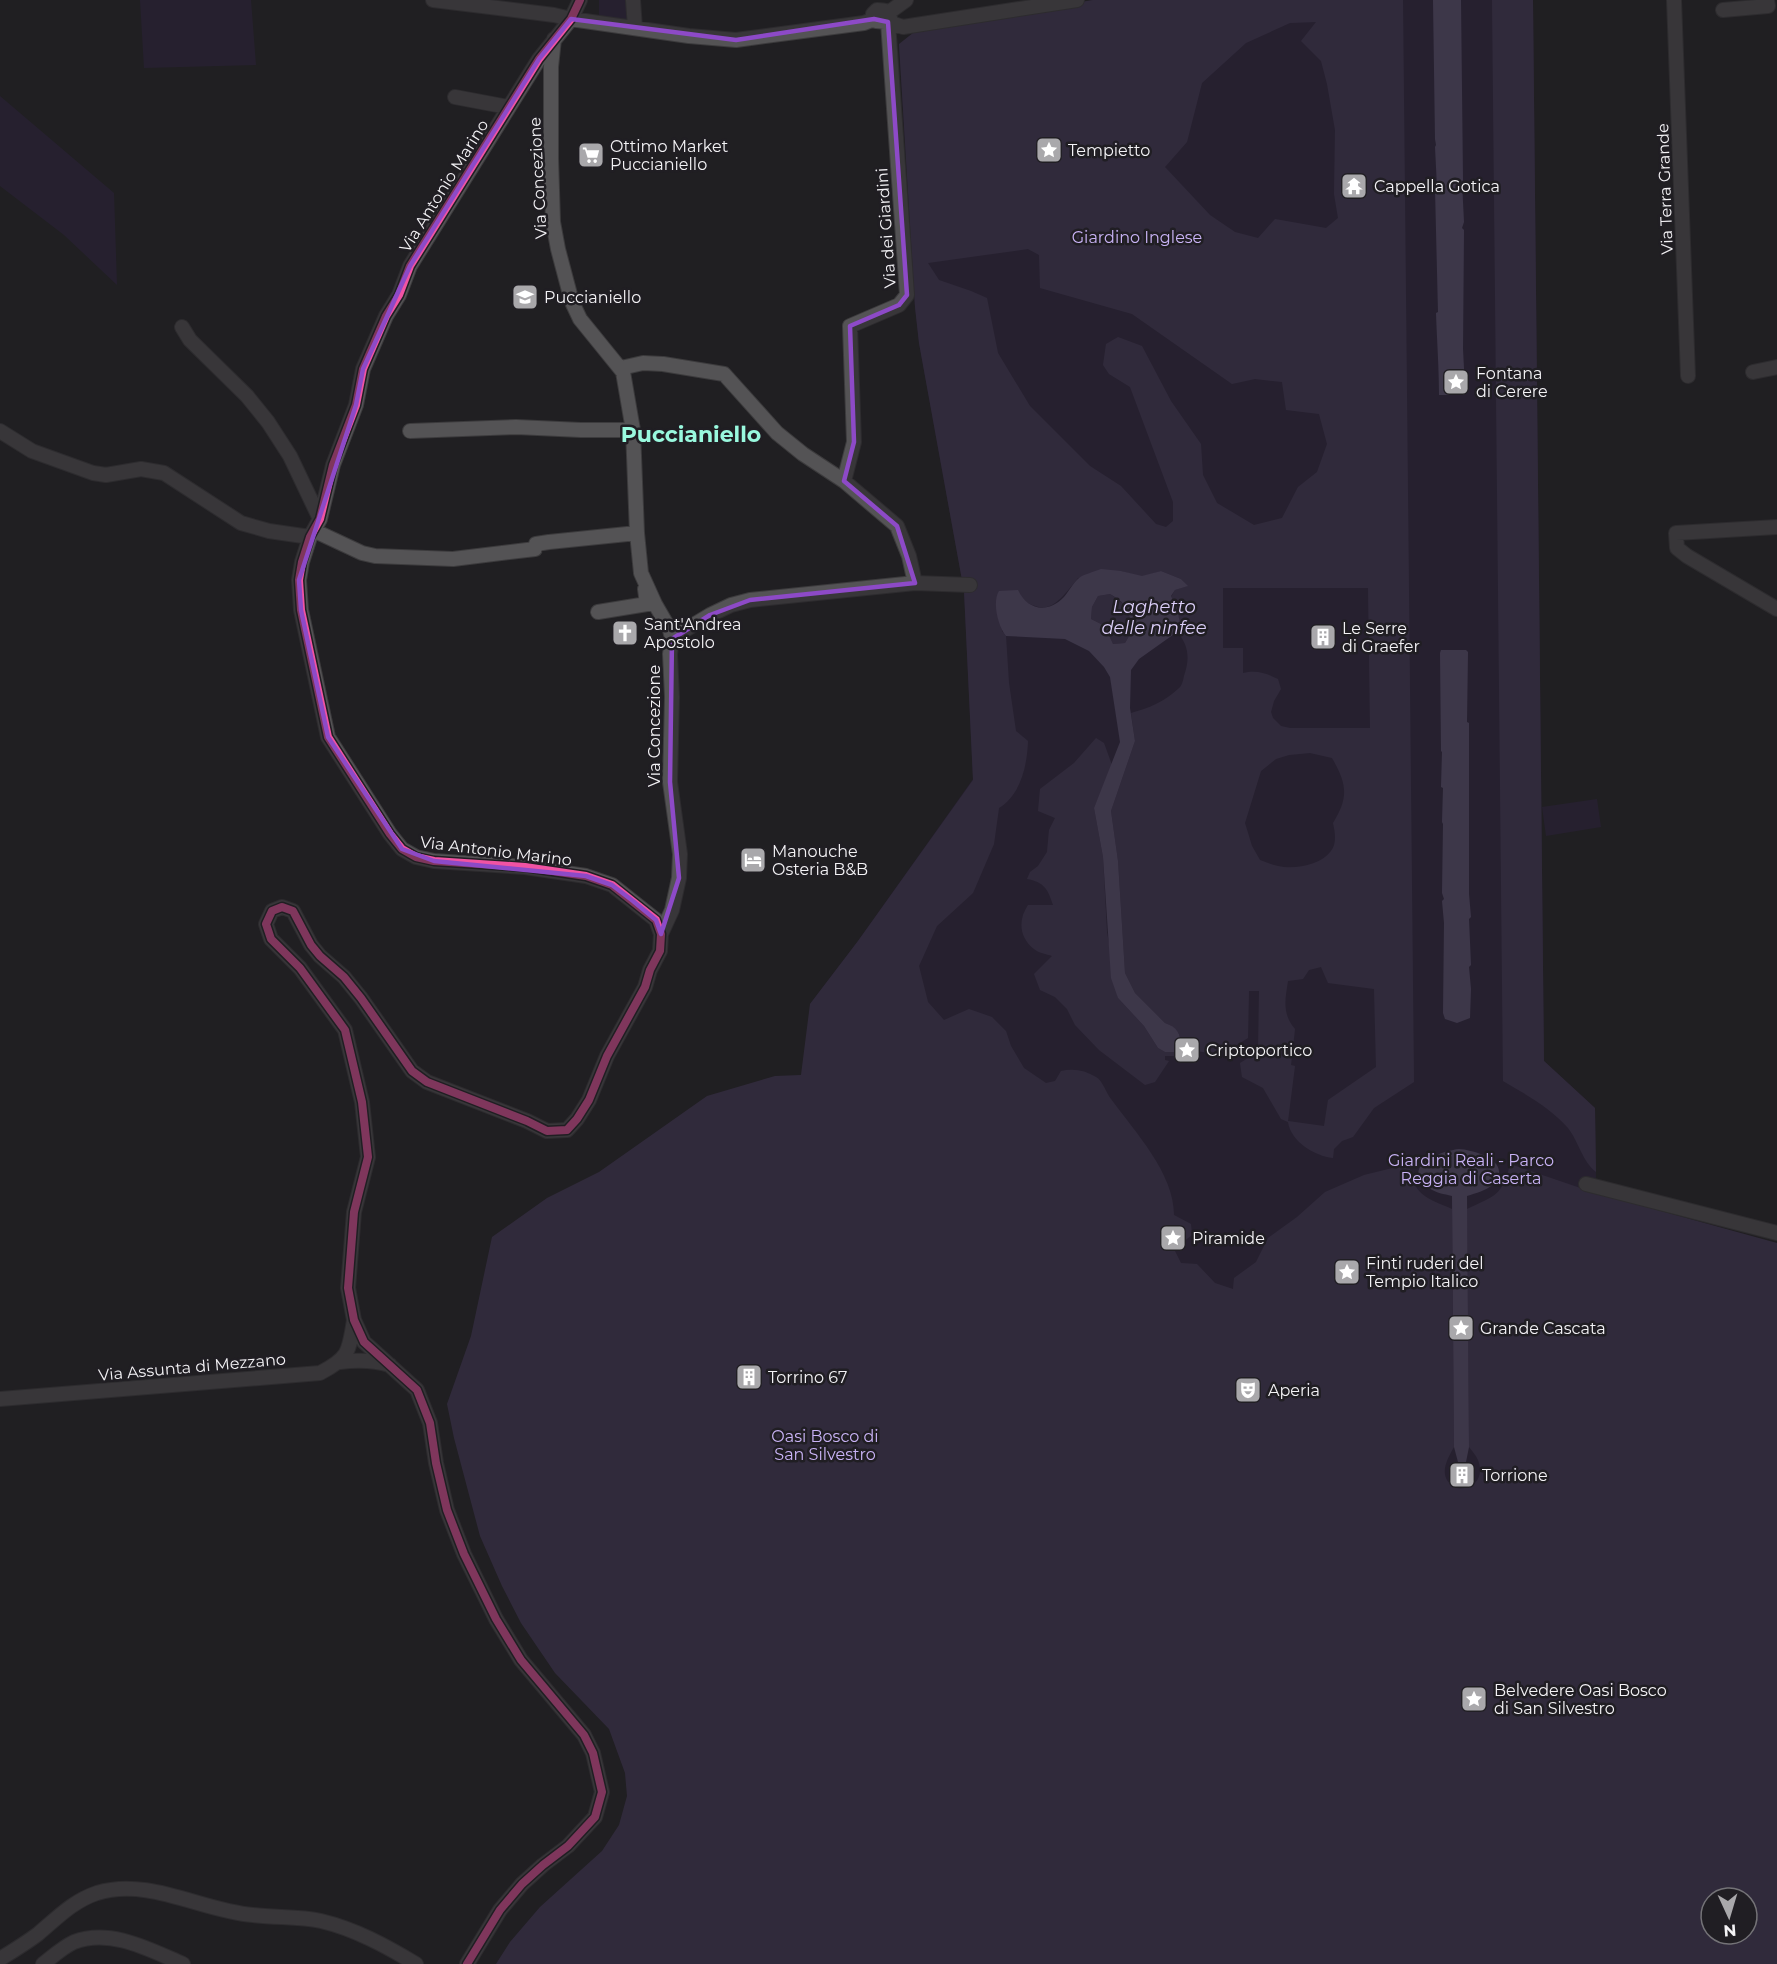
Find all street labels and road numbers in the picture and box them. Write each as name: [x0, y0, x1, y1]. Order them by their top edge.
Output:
street label: Via Antonio Marino: [395, 116, 493, 256]
street label: Via Concezione: [525, 117, 551, 239]
street label: Via Terra Grande: [1653, 123, 1677, 255]
street label: Via dei Giardini: [872, 167, 900, 289]
street label: Via Concezione: [645, 665, 664, 787]
street label: Via Antonio Marino: [419, 832, 573, 870]
street label: Via Assunta di Mezzano: [97, 1349, 287, 1385]

